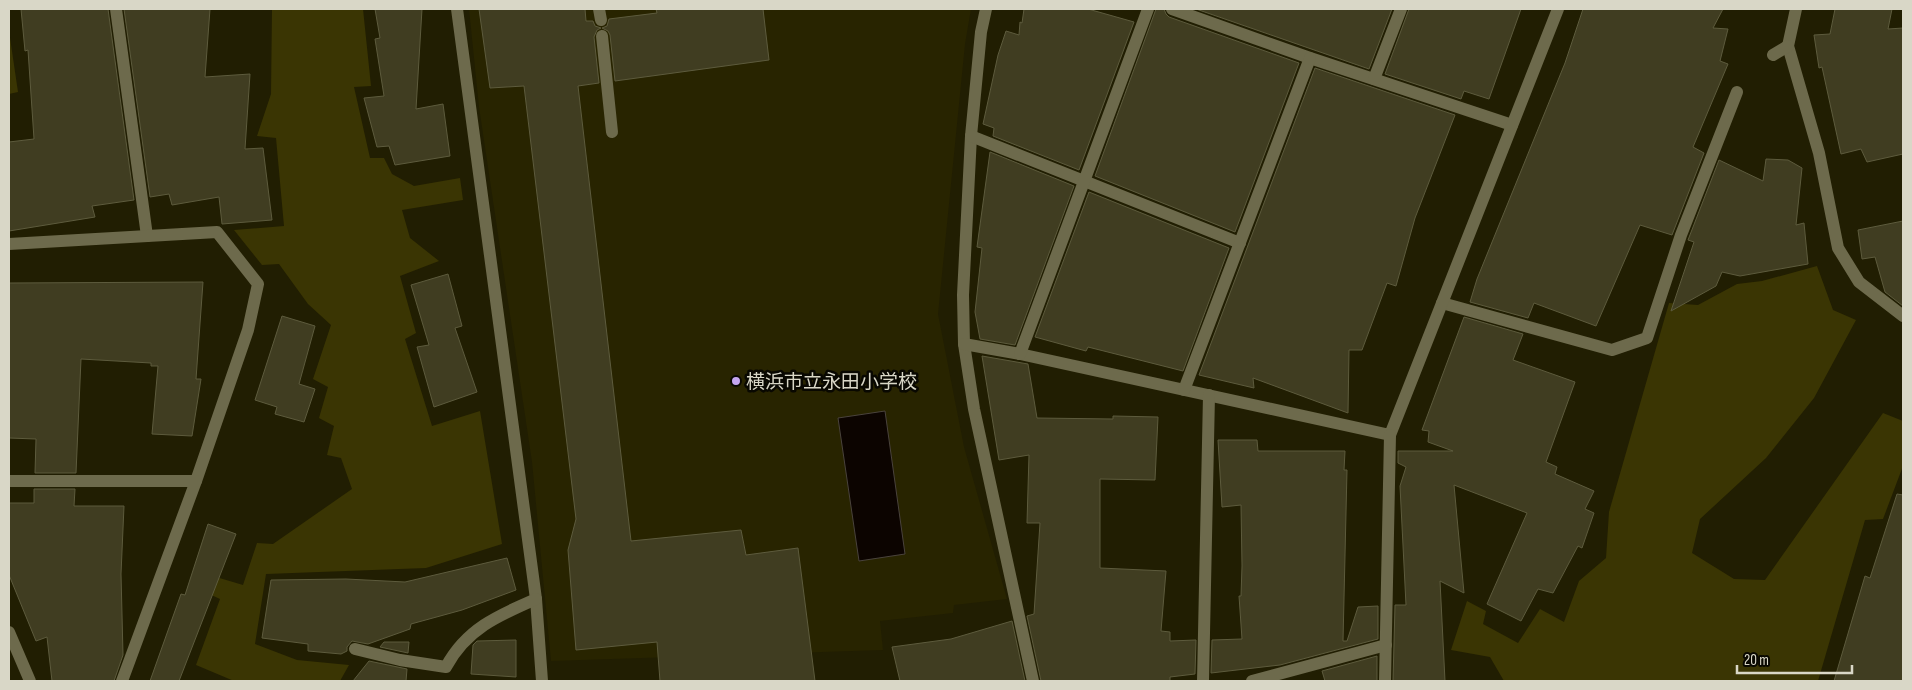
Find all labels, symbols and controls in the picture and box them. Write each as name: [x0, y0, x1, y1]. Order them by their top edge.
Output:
place label: 横浜市立永田小学校: [746, 371, 917, 394]
marker: 横浜市立永田小学校: [730, 375, 742, 387]
scale bar: [1737, 642, 1852, 674]
text: 20 m: [1744, 651, 1769, 670]

